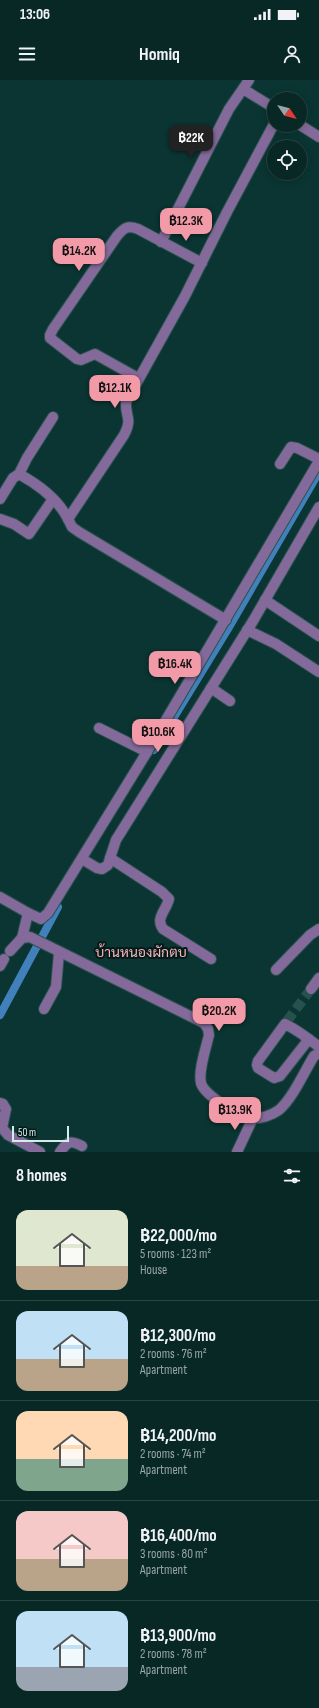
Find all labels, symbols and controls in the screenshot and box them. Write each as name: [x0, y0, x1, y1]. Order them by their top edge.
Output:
text: 13:06: [20, 5, 50, 24]
icon: menu: [16, 43, 38, 65]
icon: person: [281, 43, 303, 65]
text: Homiq: [139, 44, 180, 65]
north arrow: [267, 92, 307, 132]
map controls: [267, 92, 307, 180]
pin: ฿22K: [167, 125, 215, 159]
text: ฿22K: [178, 130, 204, 146]
button: locate: [267, 140, 307, 180]
pin: ฿12.3K: [153, 208, 219, 242]
text: ฿12.3K: [169, 213, 203, 229]
pin: ฿14.2K: [46, 238, 112, 272]
text: ฿14.2K: [62, 243, 96, 259]
pin: ฿12.1K: [82, 375, 148, 409]
text: ฿12.1K: [98, 380, 132, 396]
pin: ฿16.4K: [142, 651, 208, 685]
text: ฿16.4K: [158, 656, 192, 672]
pin: ฿10.6K: [125, 719, 191, 753]
text: ฿10.6K: [141, 724, 175, 740]
district label: บ้านหนองผักตบ: [95, 943, 187, 961]
pin: ฿20.2K: [186, 998, 252, 1032]
text: ฿20.2K: [202, 1003, 236, 1019]
pin: ฿13.9K: [202, 1097, 268, 1131]
text: ฿13.9K: [218, 1102, 252, 1118]
scale bar: [12, 1124, 69, 1143]
text: 50 m: [18, 1126, 36, 1139]
icon: filters: [281, 1165, 303, 1187]
text: 8 homes: [16, 1166, 67, 1186]
icon: home: [48, 1226, 96, 1274]
text: ฿22,000/mo: [140, 1226, 217, 1246]
text: 5 rooms · 123 m²: [140, 1246, 211, 1262]
text: House: [140, 1262, 167, 1278]
text: ฿12,300/mo: [140, 1326, 216, 1346]
icon: home: [48, 1327, 96, 1375]
text: 2 rooms · 76 m²: [140, 1346, 207, 1362]
text: Apartment: [140, 1362, 187, 1378]
text: ฿14,200/mo: [140, 1426, 216, 1446]
icon: home: [48, 1427, 96, 1475]
text: 2 rooms · 74 m²: [140, 1446, 206, 1462]
text: Apartment: [140, 1462, 187, 1478]
text: ฿16,400/mo: [140, 1526, 217, 1546]
icon: home: [48, 1527, 96, 1575]
text: 3 rooms · 80 m²: [140, 1546, 208, 1562]
text: Apartment: [140, 1562, 187, 1578]
text: ฿13,900/mo: [140, 1626, 216, 1646]
icon: home: [48, 1627, 96, 1675]
text: 2 rooms · 78 m²: [140, 1646, 207, 1662]
text: Apartment: [140, 1662, 187, 1678]

